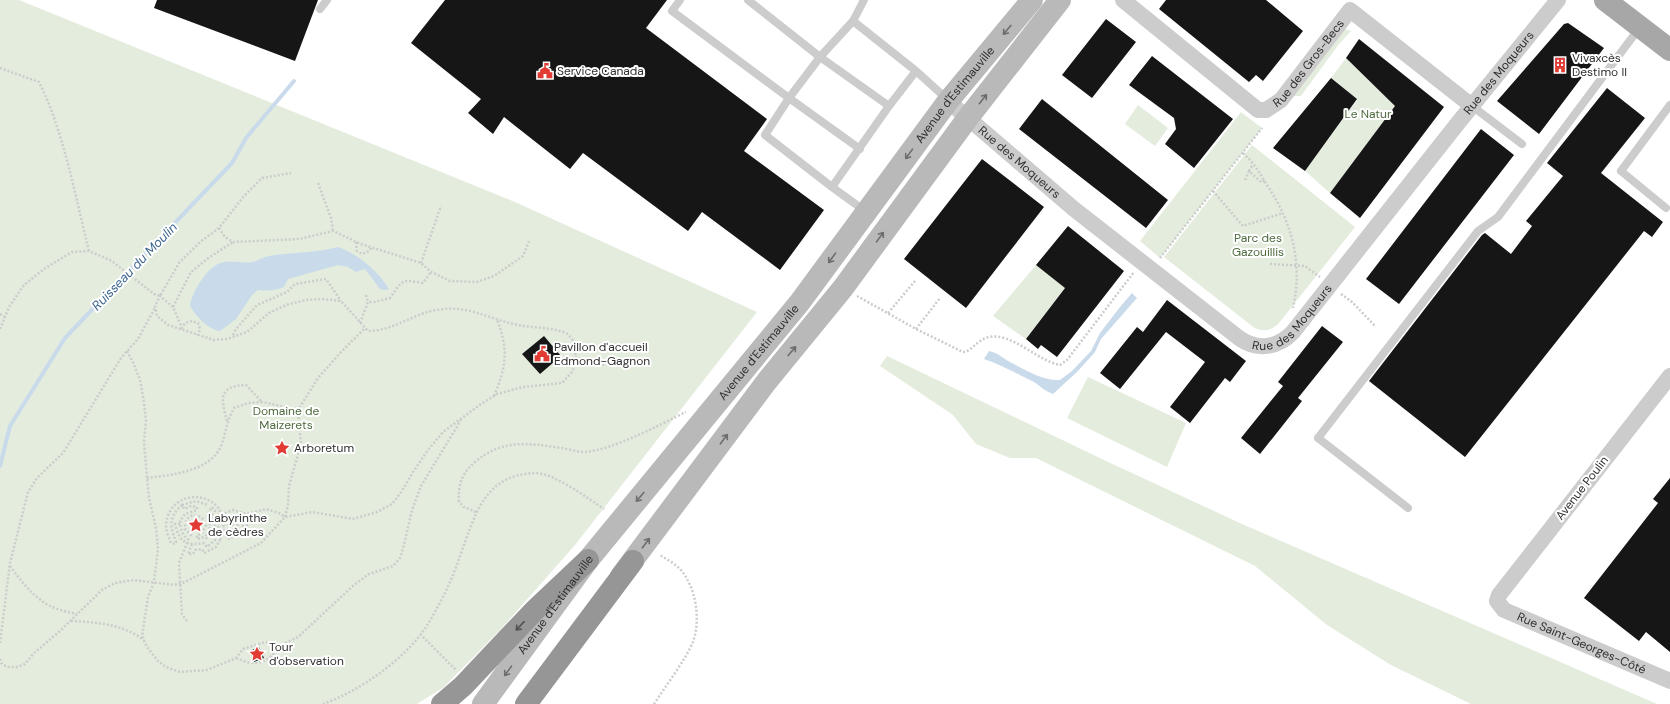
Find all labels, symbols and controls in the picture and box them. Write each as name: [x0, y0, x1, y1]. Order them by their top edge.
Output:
street label: Rue des Gros-Becs: [1270, 16, 1348, 111]
one-way arrow: [1003, 25, 1012, 35]
street label: Rue des Moqueurs: [1460, 28, 1538, 118]
street label: Avenue d'Estimauville: [912, 43, 998, 146]
place label: Vivaxcès Destimo II: [1572, 50, 1627, 80]
building icon: Vivaxcès Destimo II: [1551, 56, 1569, 74]
public building icon: Service Canada: [536, 62, 554, 80]
place label: Service Canada: [557, 63, 644, 79]
one-way arrow: [978, 93, 987, 104]
park label: Le Natur: [1345, 106, 1392, 122]
street label: Rue des Moqueurs: [975, 122, 1064, 202]
one-way arrow: [905, 148, 913, 159]
water label: Ruisseau du Moulin: [88, 219, 181, 314]
park label: Parc des Gazouillis: [1232, 230, 1284, 260]
one-way arrow: [876, 232, 884, 243]
one-way arrow: [828, 252, 836, 263]
street label: Rue des Moqueurs: [1251, 281, 1336, 354]
street label: Avenue d'Estimauville: [715, 301, 803, 403]
place label: Pavillon d'accueil Edmond-Gagnon: [554, 339, 650, 369]
public building icon: Pavillon d'accueil Edmond-Gagnon: [533, 345, 551, 363]
one-way arrow: [787, 345, 796, 356]
park label: Domaine de Maizerets: [253, 403, 320, 433]
one-way arrow: [719, 434, 728, 445]
place icon: Arboretum: [273, 439, 291, 457]
place label: Arboretum: [294, 440, 354, 456]
street label: Avenue Poulin: [1552, 453, 1612, 523]
one-way arrow: [635, 491, 644, 502]
place label: Labyrinthe de cèdres: [208, 510, 267, 540]
place icon: Labyrinthe de cèdres: [187, 516, 205, 534]
one-way arrow: [642, 538, 650, 549]
street label: Avenue d'Estimauville: [514, 551, 597, 657]
street label: Rue Saint-Georges-Côté: [1515, 609, 1649, 678]
one-way arrow: [515, 621, 525, 631]
place label: Tour d'observation: [269, 639, 344, 669]
place icon: Tour d'observation: [248, 645, 266, 663]
one-way arrow: [504, 665, 512, 676]

